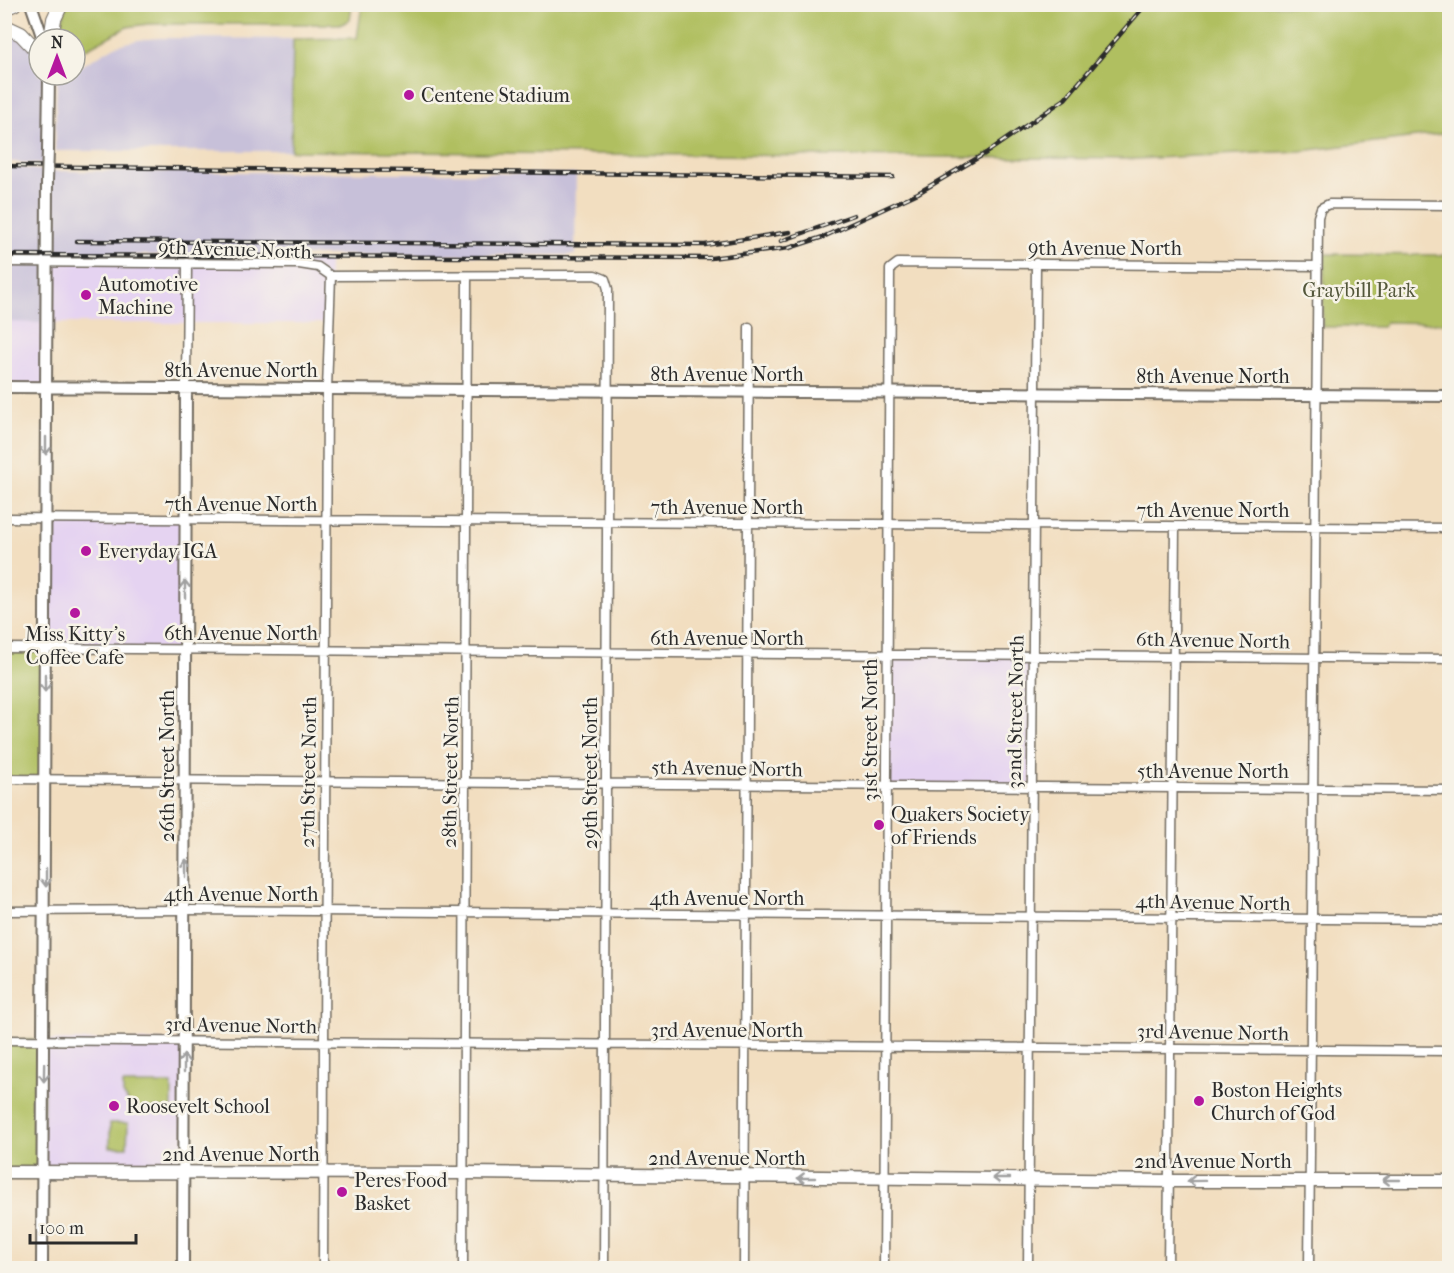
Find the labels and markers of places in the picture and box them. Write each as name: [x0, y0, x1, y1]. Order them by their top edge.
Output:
place label: Centene Stadium: [421, 84, 570, 107]
marker: Centene Stadium: [402, 88, 416, 102]
place label: Automotive Machine: [97, 273, 198, 319]
marker: Automotive Machine: [79, 288, 93, 302]
place label: Everyday IGA: [98, 540, 218, 563]
marker: Everyday IGA: [79, 544, 93, 558]
marker: Miss Kitty's Coffee Cafe: [68, 606, 82, 620]
place label: Miss Kitty's Coffee Cafe: [25, 623, 125, 669]
place label: Quakers Society of Friends: [891, 803, 1031, 849]
marker: Quakers Society of Friends: [872, 818, 886, 832]
place label: Boston Heights Church of God: [1211, 1079, 1342, 1125]
marker: Boston Heights Church of God: [1192, 1094, 1206, 1108]
place label: Roosevelt School: [126, 1095, 270, 1118]
marker: Roosevelt School: [107, 1099, 121, 1113]
place label: Peres Food Basket: [354, 1169, 448, 1215]
marker: Peres Food Basket: [335, 1185, 349, 1199]

